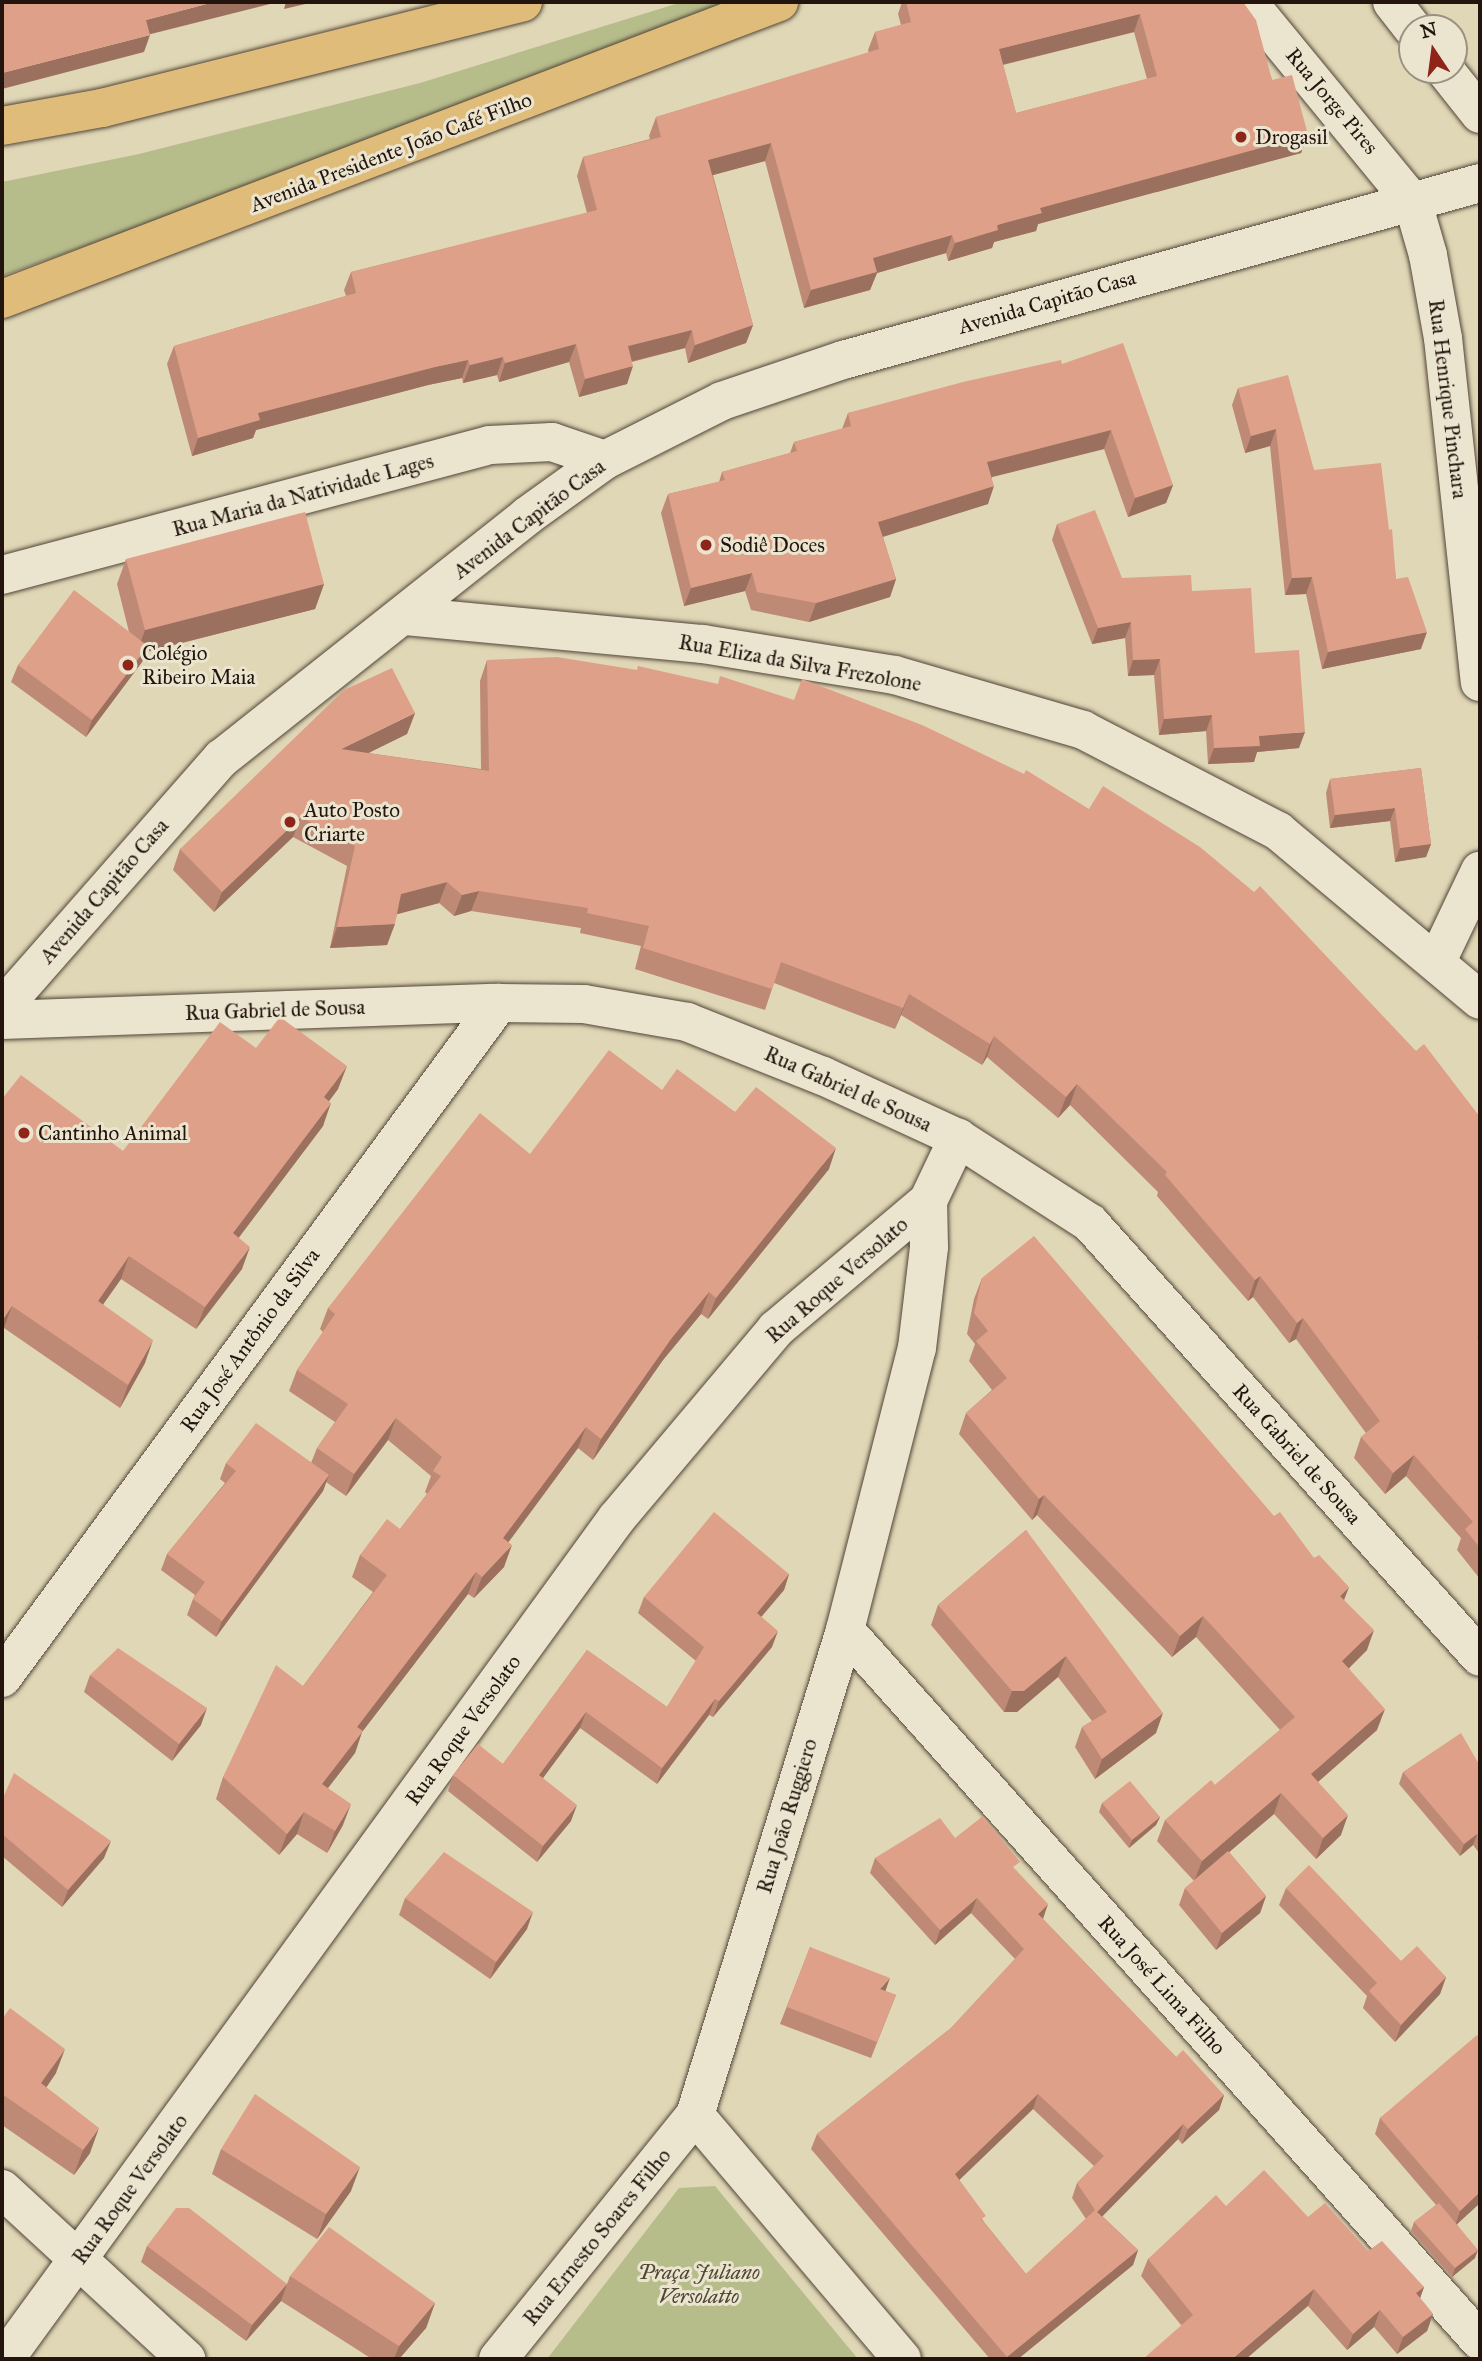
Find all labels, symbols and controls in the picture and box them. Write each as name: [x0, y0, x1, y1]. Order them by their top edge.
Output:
north arrow: [1398, 14, 1468, 84]
text: N: [1418, 17, 1439, 43]
street label: Rua Jorge Pires: [1280, 43, 1384, 159]
street label: Avenida Presidente João Café Filho: [247, 87, 535, 217]
place label: Drogasil: [1255, 124, 1328, 150]
marker: Drogasil: [1233, 129, 1249, 145]
street label: Avenida Capitão Casa: [955, 265, 1139, 339]
street label: Rua Henrique Pinchara: [1423, 298, 1473, 500]
street label: Rua Maria da Natividade Lages: [170, 448, 436, 542]
street label: Avenida Capitão Casa: [448, 454, 610, 584]
place label: Sodiê Doces: [720, 532, 825, 558]
marker: Sodiê Doces: [698, 537, 714, 553]
street label: Rua Eliza da Silva Frezolone: [677, 629, 923, 697]
place label: Colégio Ribeiro Maia: [142, 640, 255, 690]
marker: Colégio Ribeiro Maia: [120, 657, 136, 673]
place label: Auto Posto Criarte: [304, 797, 400, 847]
street label: Avenida Capitão Casa: [34, 813, 174, 969]
marker: Auto Posto Criarte: [282, 814, 298, 830]
street label: Rua Gabriel de Sousa: [184, 994, 366, 1026]
street label: Rua Gabriel de Sousa: [760, 1041, 936, 1137]
place label: Cantinho Animal: [38, 1120, 187, 1146]
marker: Cantinho Animal: [16, 1125, 32, 1141]
street label: Rua Roque Versolato: [761, 1212, 913, 1348]
street label: Rua José Antônio da Silva: [175, 1243, 325, 1437]
street label: Rua Gabriel de Sousa: [1227, 1379, 1367, 1529]
street label: Rua Roque Versolato: [400, 1650, 526, 1810]
street label: Rua João Ruggiero: [752, 1736, 822, 1896]
street label: Rua José Lima Filho: [1093, 1910, 1231, 2060]
street label: Rua Roque Versolato: [67, 2109, 193, 2269]
street label: Rua Ernesto Soares Filho: [518, 2143, 676, 2331]
park label: Praça Juliano Versolatto: [638, 2259, 760, 2309]

